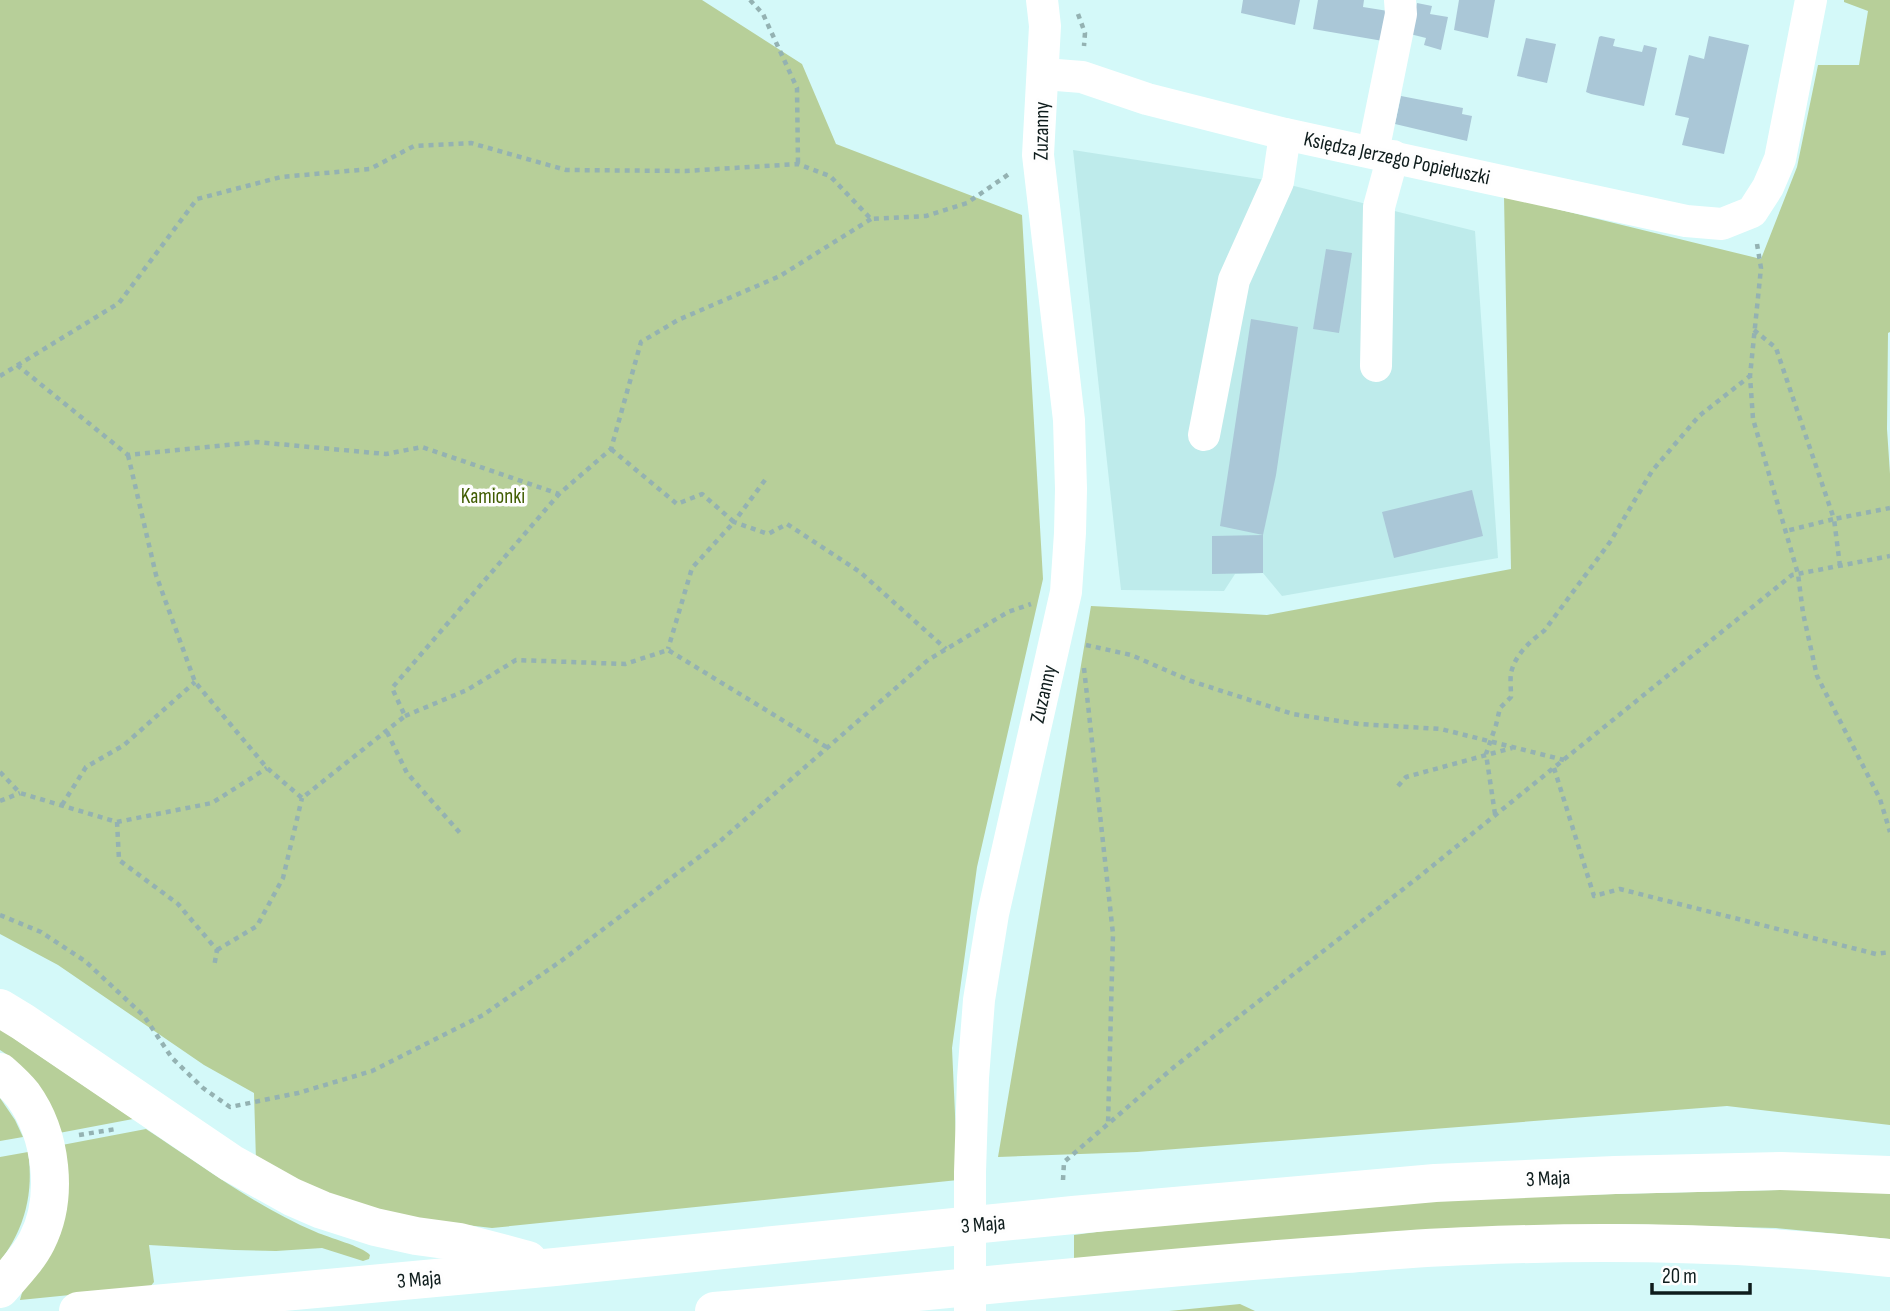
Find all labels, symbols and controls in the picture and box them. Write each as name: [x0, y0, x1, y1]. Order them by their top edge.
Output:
street label: Zuzanny: [1028, 101, 1055, 161]
street label: Księdza Jerzego Popiełuszki: [1301, 127, 1492, 190]
park label: Kamionki: [461, 484, 525, 509]
street label: Zuzanny: [1025, 663, 1062, 726]
street label: 3 Maja: [1525, 1165, 1571, 1192]
street label: 3 Maja: [960, 1210, 1006, 1239]
scale bar: [1652, 1252, 1750, 1296]
text: 20 m: [1662, 1264, 1697, 1289]
street label: 3 Maja: [396, 1265, 442, 1294]

